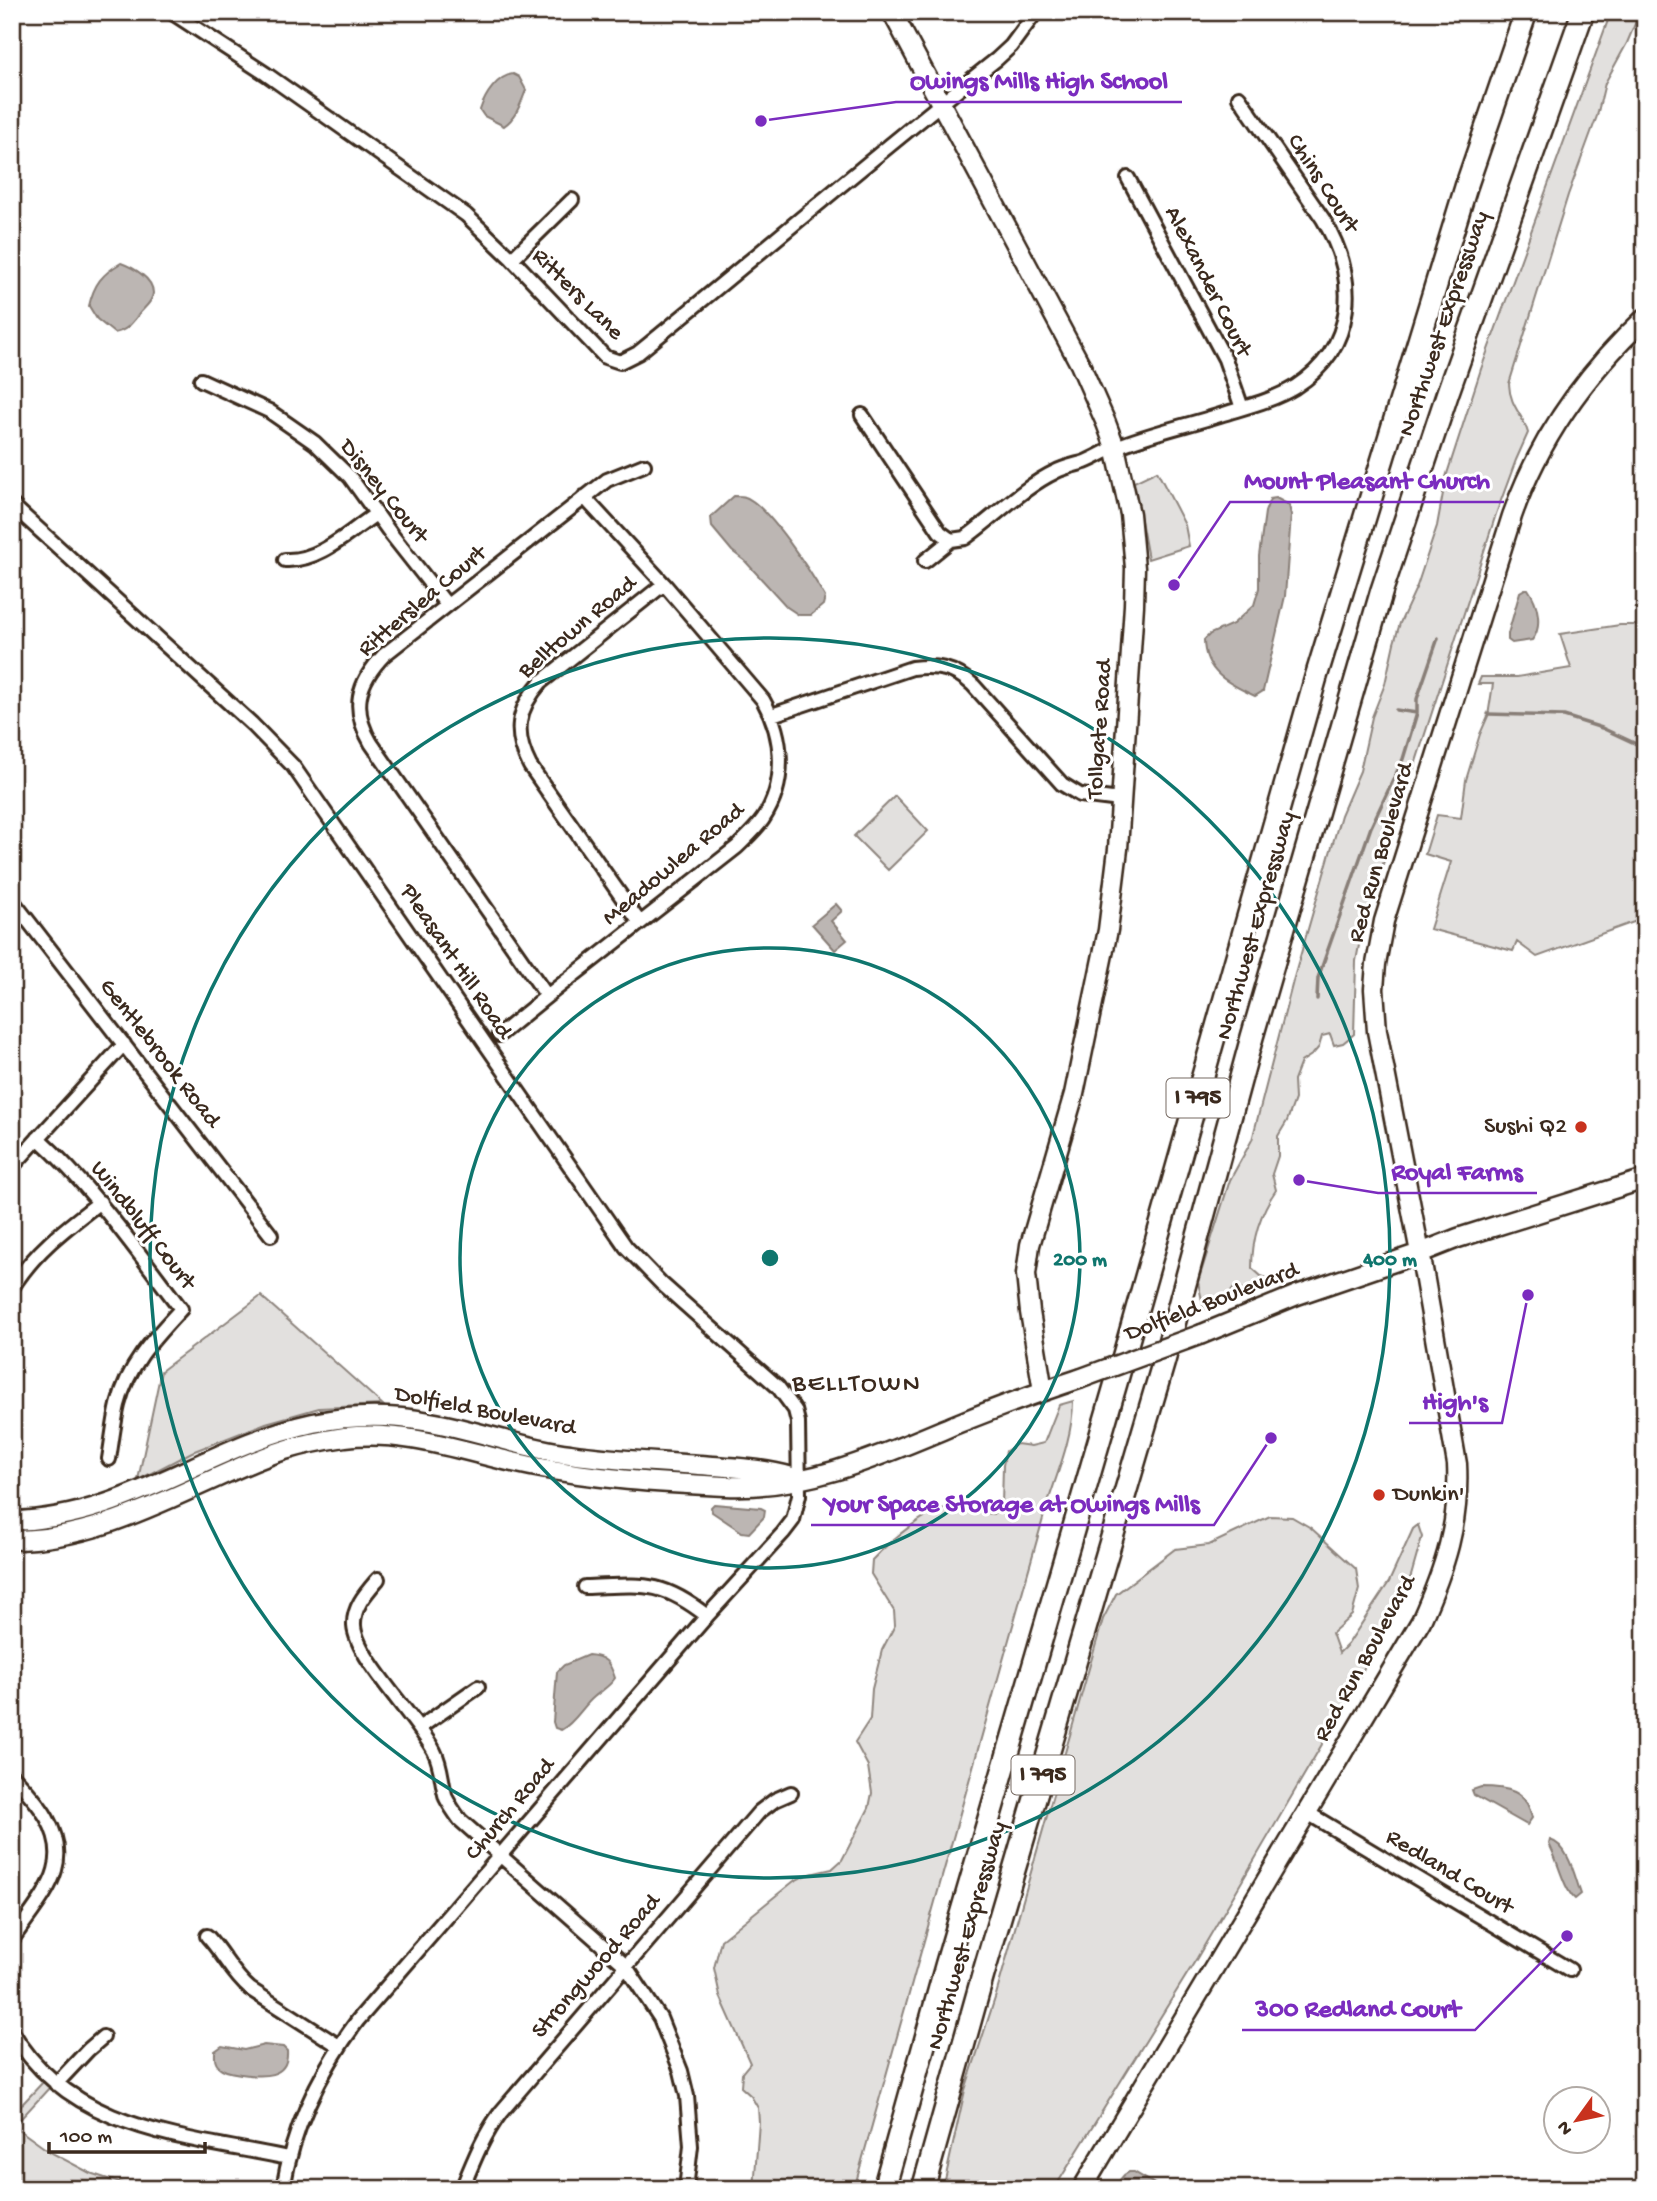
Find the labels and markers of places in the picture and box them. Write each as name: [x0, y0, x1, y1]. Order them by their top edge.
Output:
callout: Owings Mills High School: [896, 55, 1182, 102]
callout: Mount Pleasant Church: [1230, 455, 1504, 502]
place label: Sushi Q2: [1484, 1113, 1567, 1142]
marker: Sushi Q2: [1573, 1119, 1589, 1135]
callout: Royal Farms: [1378, 1146, 1537, 1193]
centre of rings: [758, 1246, 782, 1270]
callout: High's: [1409, 1376, 1502, 1423]
callout: Your Space Storage at Owings Mills: [811, 1478, 1214, 1525]
place label: Dunkin': [1391, 1481, 1465, 1510]
marker: Dunkin': [1371, 1487, 1387, 1503]
callout: 300 Redland Court: [1242, 1983, 1475, 2030]

